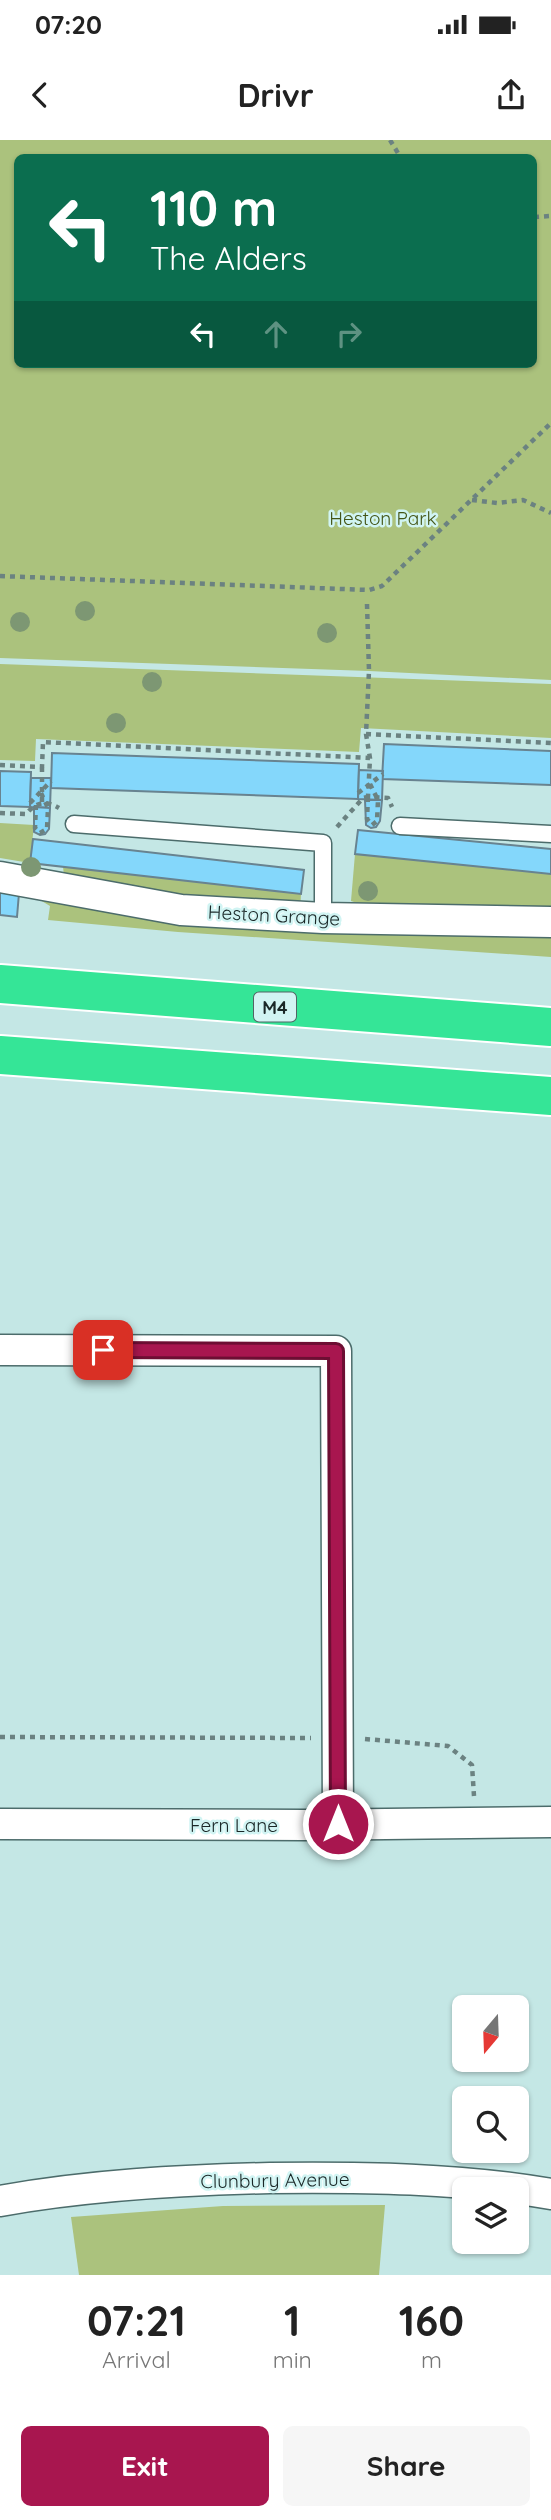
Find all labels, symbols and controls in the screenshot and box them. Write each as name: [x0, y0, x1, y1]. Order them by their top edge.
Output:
text: 07:20: [35, 8, 102, 41]
text: Drivr: [237, 75, 314, 115]
icon: back: [21, 76, 59, 114]
icon: share: [492, 76, 530, 114]
text: 110 m: [150, 177, 277, 238]
icon: left: [35, 182, 126, 273]
text: The Alders: [150, 238, 307, 278]
icon: left: [184, 315, 222, 353]
icon: ahead: [257, 315, 295, 353]
icon: right: [330, 315, 368, 353]
park label: Heston Park: [329, 506, 437, 530]
street label: Heston Grange: [207, 900, 341, 930]
road number: M4: [254, 992, 296, 1022]
pin: [73, 1320, 133, 1380]
icon: arrive: [84, 1331, 122, 1369]
position arrow: [301, 1787, 375, 1861]
street label: Fern Lane: [190, 1813, 278, 1837]
north arrow: [452, 1995, 528, 2072]
map controls: [452, 1995, 529, 2254]
button: search: [452, 2086, 529, 2163]
street label: Clunbury Avenue: [200, 2167, 350, 2193]
button: layers: [452, 2177, 529, 2254]
text: 07:21: [87, 2294, 186, 2347]
text: 1: [284, 2294, 300, 2347]
text: 160: [399, 2294, 464, 2347]
text: Arrival: [102, 2345, 171, 2374]
text: min: [273, 2345, 312, 2374]
text: m: [421, 2345, 442, 2374]
button: Exit: [21, 2426, 269, 2506]
button: Share: [283, 2426, 530, 2506]

